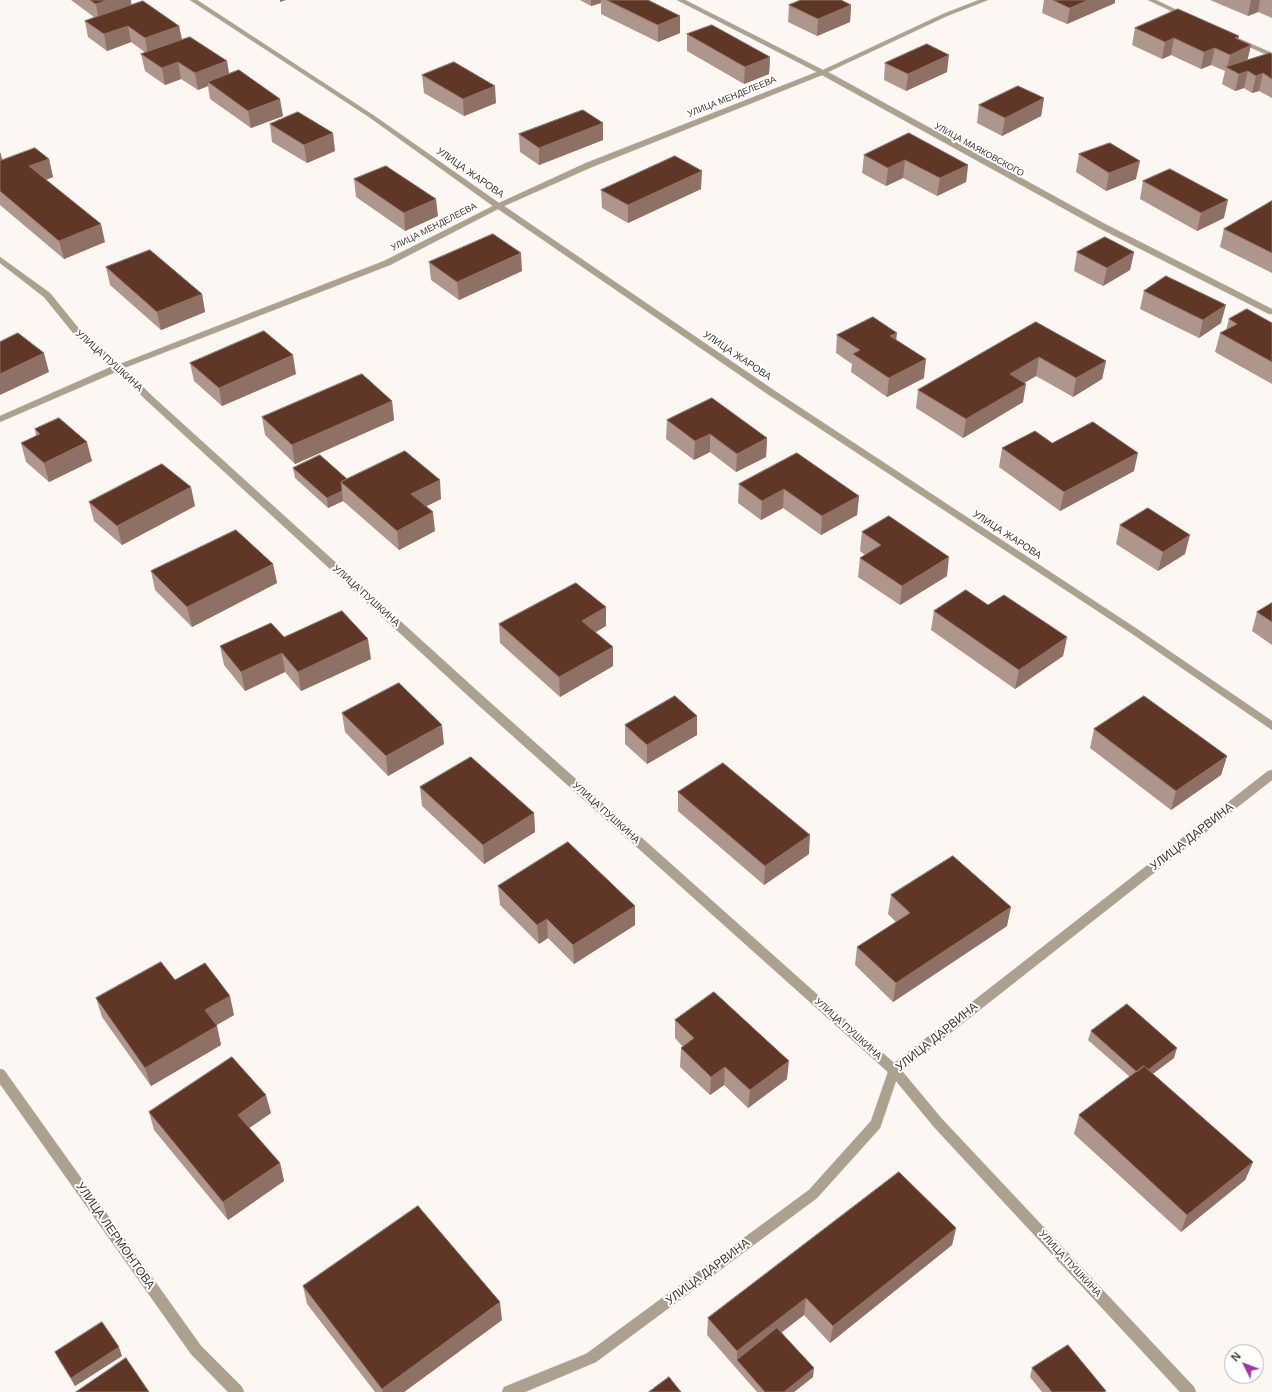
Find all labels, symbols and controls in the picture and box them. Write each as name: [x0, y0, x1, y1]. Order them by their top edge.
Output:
street label: УЛИЦА МЕНДЕЛЕЕВА: [686, 74, 778, 120]
street label: УЛИЦА МАЯКОВСКОГО: [932, 121, 1026, 179]
street label: УЛИЦА ЖАРОВА: [434, 145, 506, 201]
street label: УЛИЦА МЕНДЕЛЕЕВА: [389, 201, 479, 253]
street label: УЛИЦА ПУШКИНА: [73, 328, 145, 394]
street label: УЛИЦА ЖАРОВА: [701, 329, 773, 383]
street label: УЛИЦА ЖАРОВА: [970, 508, 1044, 562]
street label: УЛИЦА ПУШКИНА: [330, 563, 402, 629]
street label: УЛИЦА ПУШКИНА: [570, 780, 642, 846]
street label: УЛИЦА ДАРВИНА: [1148, 800, 1236, 874]
street label: УЛИЦА ПУШКИНА: [812, 996, 884, 1062]
street label: УЛИЦА ДАРВИНА: [893, 1000, 981, 1074]
street label: УЛИЦА ЛЕРМОНТОВА: [73, 1180, 157, 1292]
street label: УЛИЦА ПУШКИНА: [1036, 1228, 1104, 1300]
street label: УЛИЦА ДАРВИНА: [663, 1236, 753, 1308]
north arrow: [1224, 1344, 1264, 1384]
text: N: [1229, 1350, 1243, 1364]

